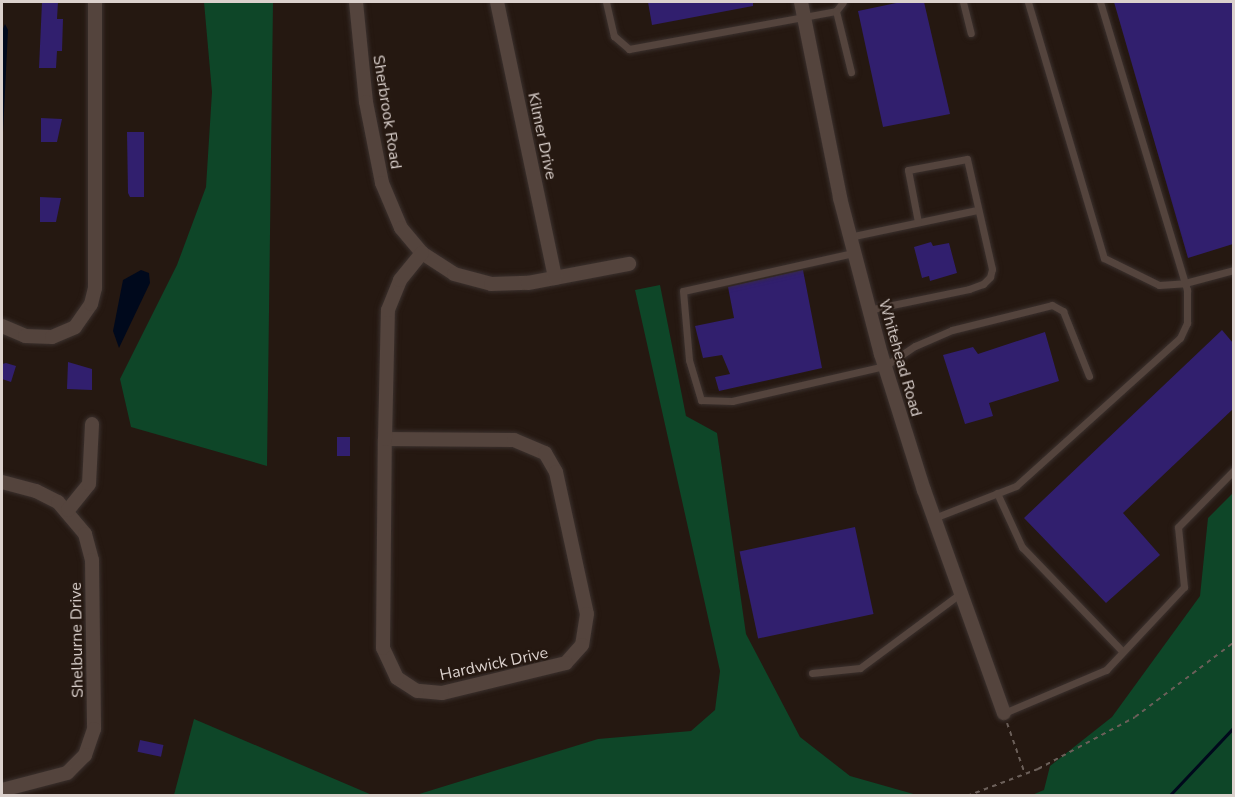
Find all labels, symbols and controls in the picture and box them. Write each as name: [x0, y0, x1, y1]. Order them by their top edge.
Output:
street label: Sherbrook Road: [369, 54, 405, 170]
street label: Kilmer Drive: [523, 91, 561, 181]
street label: Whitehead Road: [874, 297, 926, 419]
street label: Shelburne Drive: [66, 582, 88, 698]
street label: Hardwick Drive: [438, 643, 550, 685]

